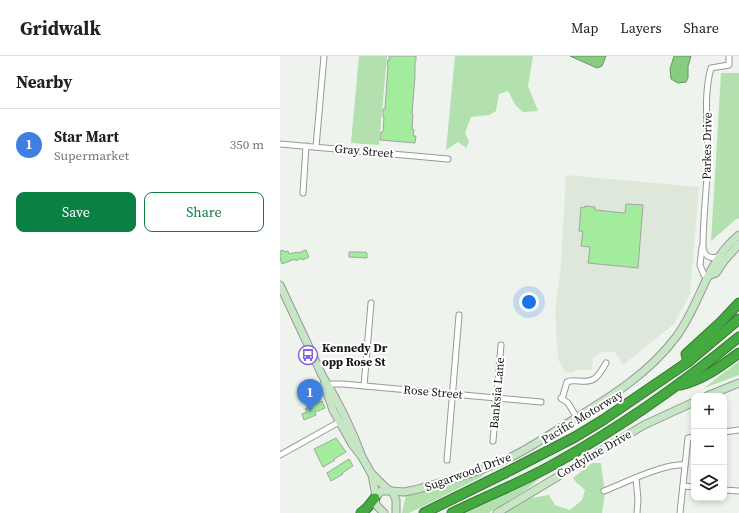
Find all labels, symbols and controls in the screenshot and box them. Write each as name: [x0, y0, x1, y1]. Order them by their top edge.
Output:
text: Gridwalk: [20, 15, 101, 41]
text: Map: [571, 18, 598, 38]
text: Layers: [620, 18, 662, 38]
text: Share: [684, 18, 719, 38]
text: Nearby: [16, 70, 72, 94]
street label: Parkes Drive: [698, 112, 716, 180]
text: Star Mart: [54, 126, 119, 147]
text: 1: [25, 136, 33, 153]
text: 350 m: [230, 136, 264, 153]
street label: Gray Street: [334, 140, 394, 162]
text: Supermarket: [54, 147, 129, 164]
button: Save: [16, 192, 136, 232]
button: Share: [144, 192, 264, 232]
your location: [519, 292, 539, 312]
place label: Kennedy Dr opp Rose St: [322, 340, 388, 370]
bus stop icon: Kennedy Dr opp Rose St: [297, 344, 319, 366]
street label: Banksia Lane: [486, 357, 508, 429]
pin: 1: [297, 379, 323, 412]
street label: Rose Street: [403, 381, 463, 403]
street label: Pacific Motorway: [538, 386, 626, 448]
map controls: [691, 393, 727, 501]
button: +: [691, 393, 727, 429]
street label: Cordyline Drive: [554, 426, 634, 482]
button: −: [691, 429, 727, 465]
street label: Sugarwood Drive: [423, 449, 513, 495]
button: layers: [691, 465, 727, 501]

